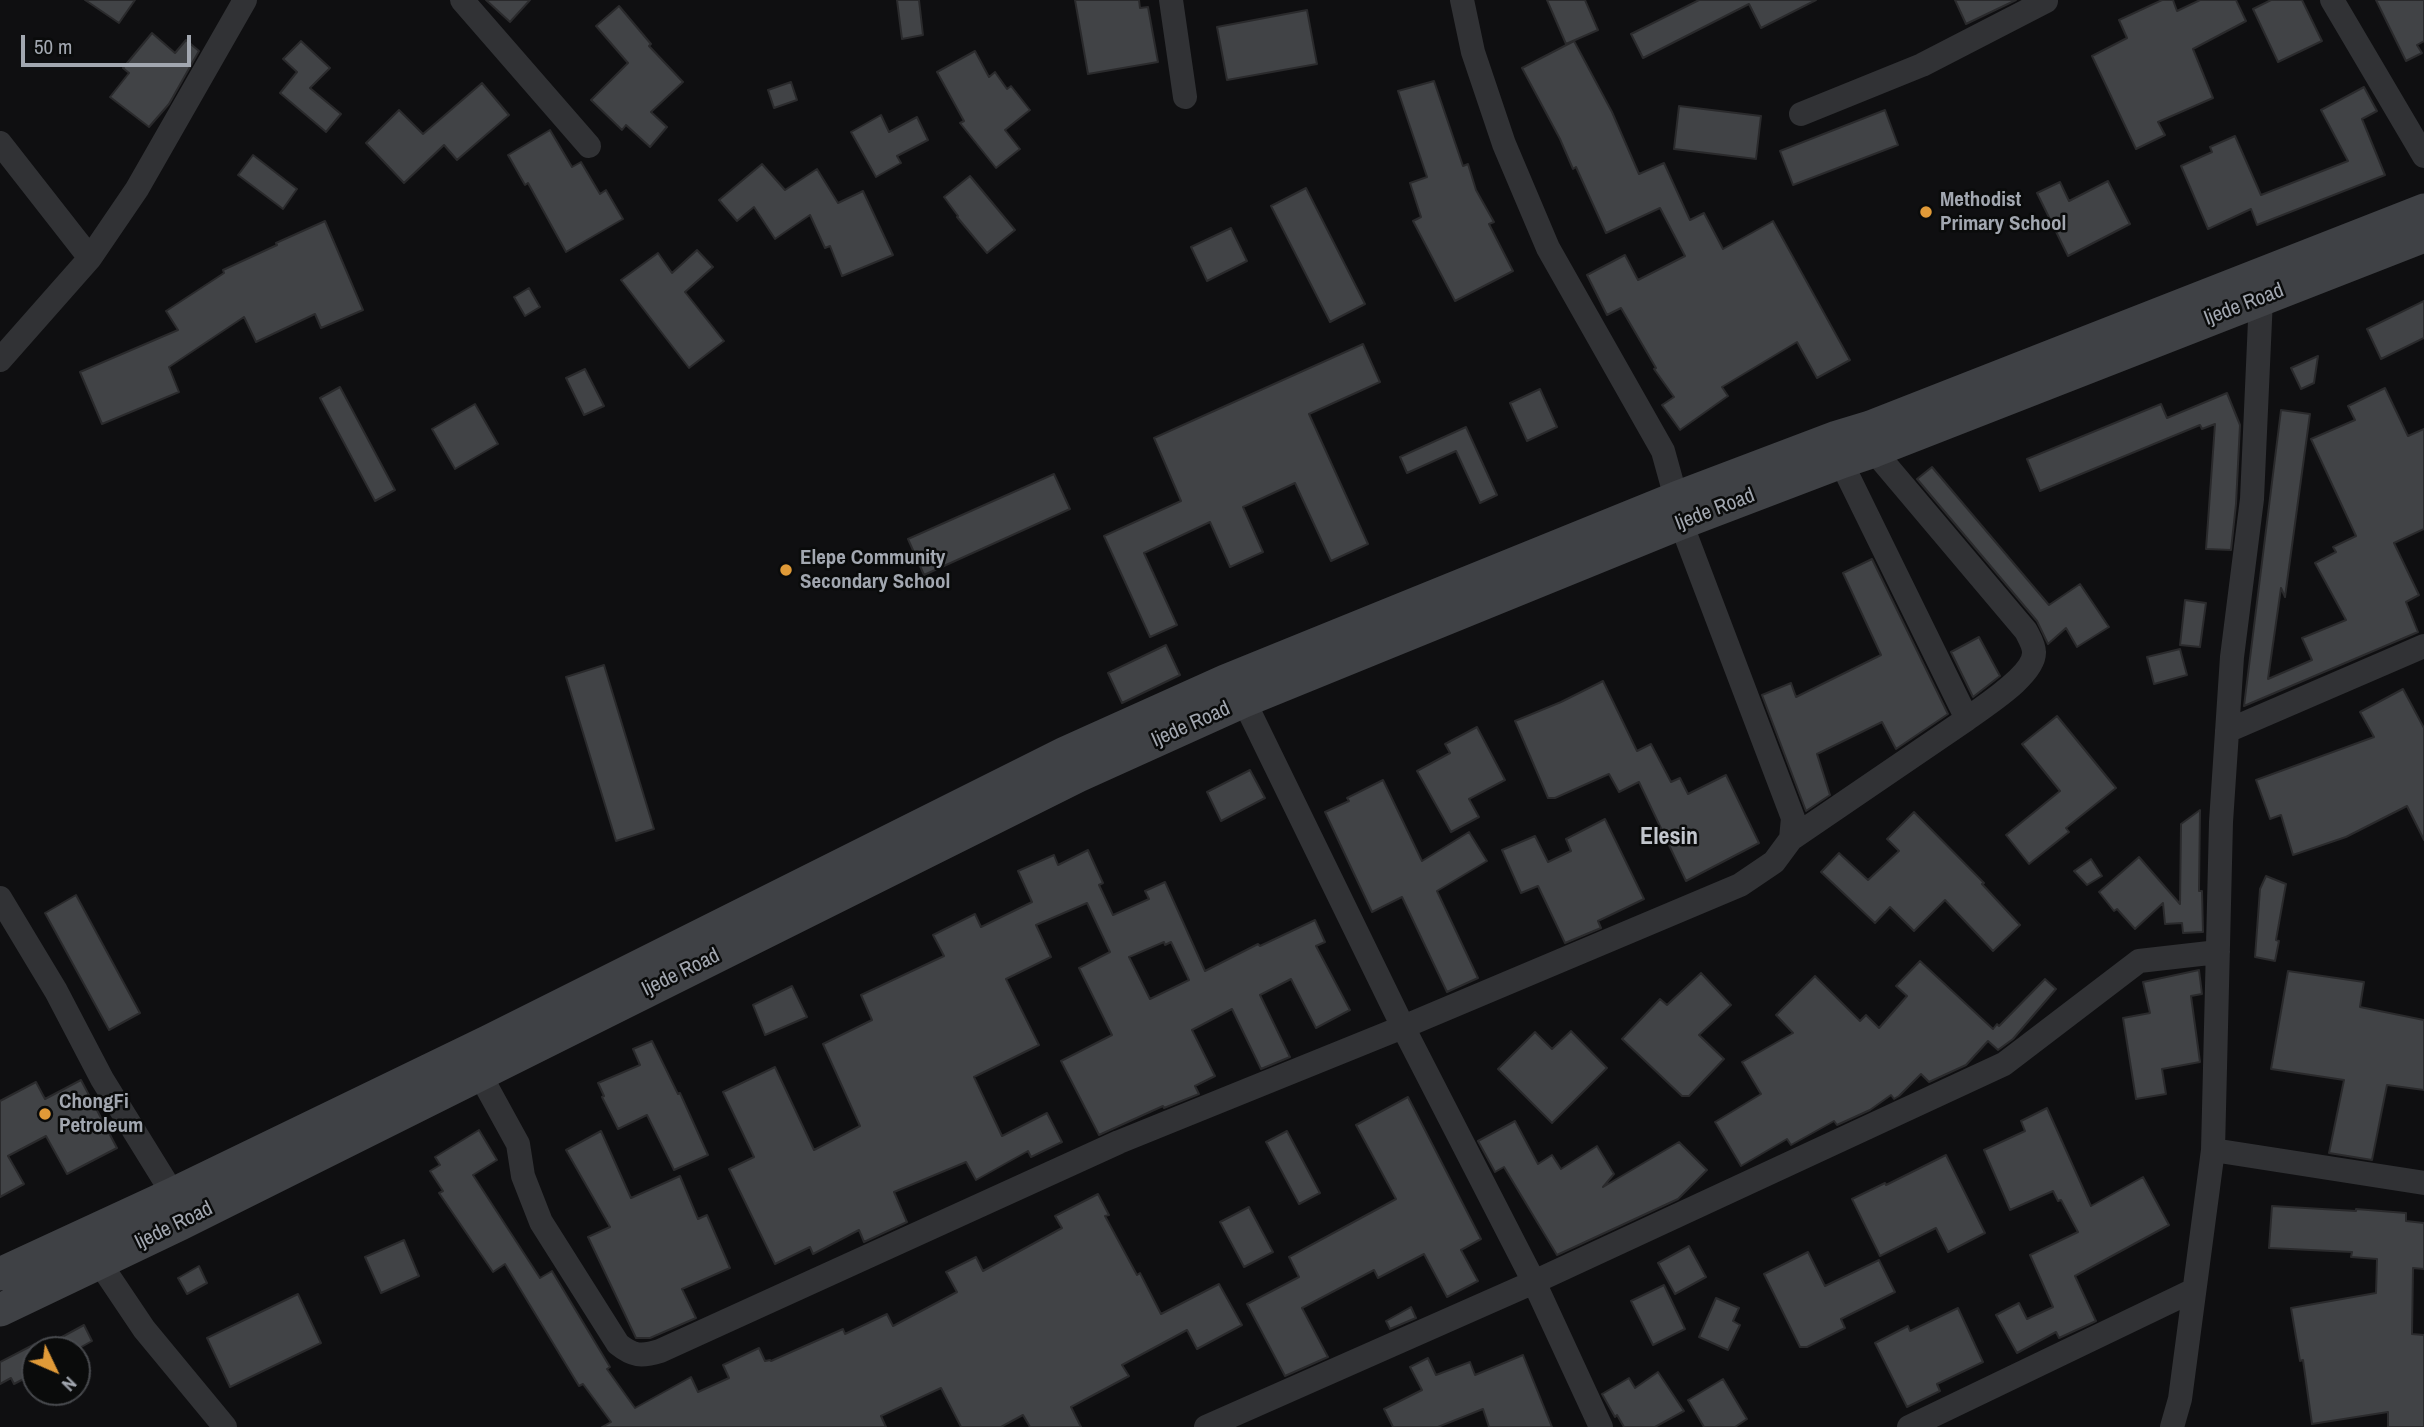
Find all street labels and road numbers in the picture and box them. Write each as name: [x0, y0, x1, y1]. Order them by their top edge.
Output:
street label: Ijede Road: [2201, 278, 2287, 332]
street label: Ijede Road: [1672, 483, 1758, 537]
street label: Ijede Road: [1148, 697, 1234, 753]
street label: Ijede Road: [638, 943, 724, 1003]
street label: Ijede Road: [131, 1196, 217, 1256]

